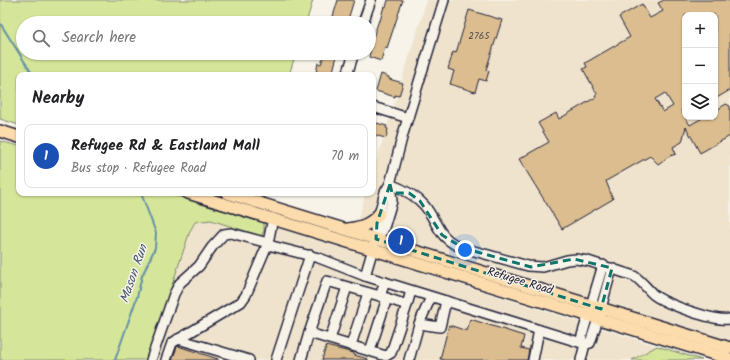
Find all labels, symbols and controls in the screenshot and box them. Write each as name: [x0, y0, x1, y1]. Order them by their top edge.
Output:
map controls: [682, 12, 718, 120]
button: +: [682, 12, 718, 48]
search box: [16, 16, 376, 60]
text: Search here: [62, 26, 136, 50]
icon: search: [30, 27, 52, 49]
house number: 2765: [468, 28, 490, 44]
button: −: [682, 48, 718, 84]
button: layers: [682, 84, 718, 120]
text: Nearby: [32, 85, 84, 112]
text: Refugee Rd & Eastland Mall: [71, 134, 260, 158]
text: 1: [44, 146, 48, 167]
text: 70 m: [331, 146, 359, 167]
text: Bus stop · Refugee Road: [71, 158, 206, 179]
pin: 1: [388, 226, 414, 256]
your location: [455, 240, 475, 260]
water label: Mason Run: [114, 241, 154, 306]
street label: Refugee Road: [485, 262, 556, 300]

